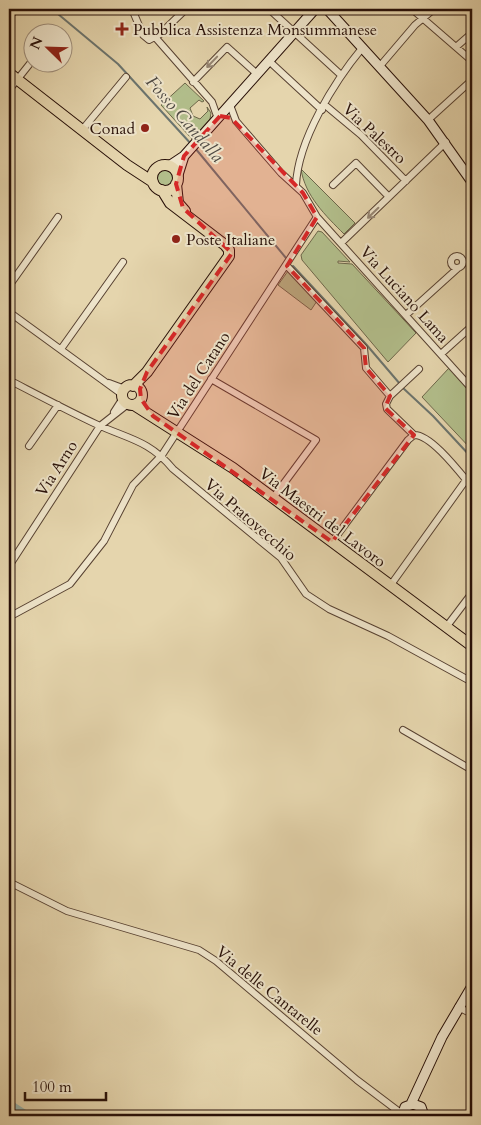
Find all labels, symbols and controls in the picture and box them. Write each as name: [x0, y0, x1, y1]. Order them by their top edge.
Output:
place label: Pubblica Assistenza Monsummanese: [133, 19, 377, 41]
north arrow: [22, 22, 72, 72]
marker: Pubblica Assistenza Monsummanese: [115, 22, 129, 36]
text: N: [25, 34, 48, 52]
one-way arrow: [206, 56, 218, 68]
water label: Fosso Candalla: [140, 70, 230, 168]
street label: Via Palestro: [338, 98, 411, 169]
place label: Conad: [90, 118, 135, 140]
marker: Conad: [139, 122, 151, 134]
one-way arrow: [366, 207, 379, 219]
place label: Poste Italiane: [186, 229, 275, 251]
marker: Poste Italiane: [170, 233, 182, 245]
street label: Via Luciano Lama: [355, 241, 454, 348]
street label: Via del Catano: [162, 327, 236, 424]
street label: Via Arno: [31, 436, 83, 501]
street label: Via Maestri del Lavoro: [254, 463, 391, 573]
street label: Via Pratovecchio: [200, 474, 301, 566]
street label: Via delle Cantarelle: [211, 941, 327, 1041]
scale bar: [25, 1070, 106, 1102]
text: 100 m: [32, 1077, 72, 1097]

